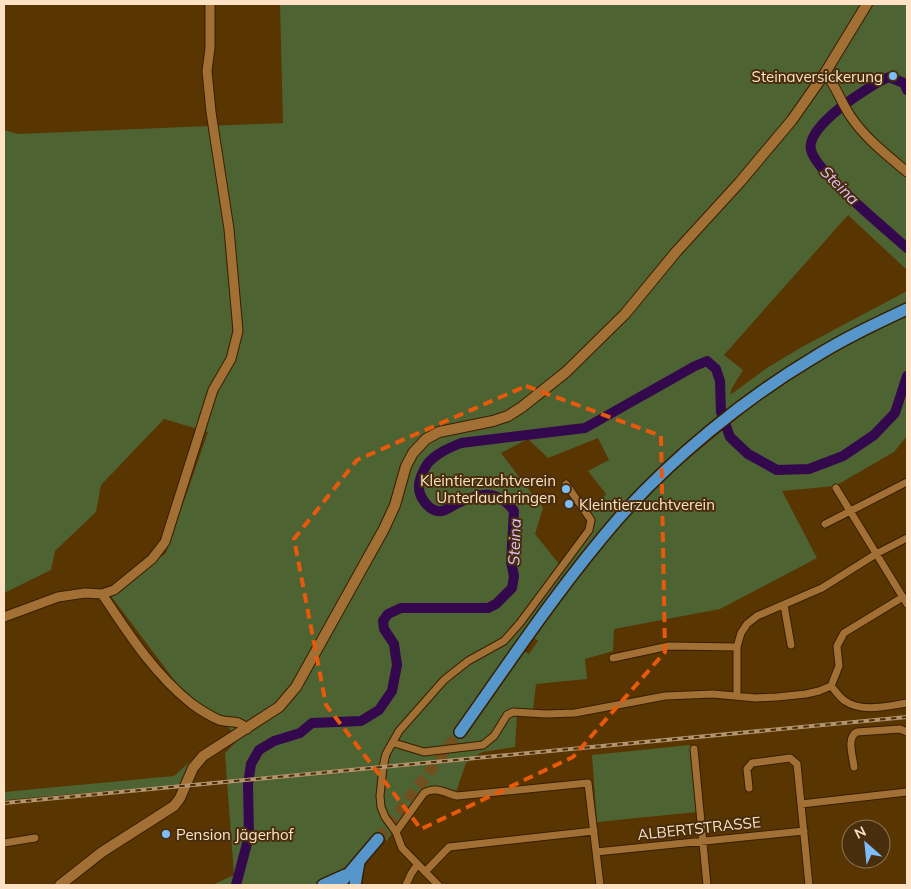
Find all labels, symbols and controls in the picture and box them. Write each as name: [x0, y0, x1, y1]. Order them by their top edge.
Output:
place label: Steinaversickerung: [752, 67, 883, 86]
marker: Steinaversickerung: [887, 70, 899, 82]
water label: Steina: [816, 161, 864, 209]
place label: Kleintierzuchtverein Unterlauchringen: [420, 471, 556, 507]
marker: Kleintierzuchtverein Unterlauchringen: [560, 483, 572, 495]
place label: Kleintierzuchtverein: [579, 495, 715, 514]
marker: Kleintierzuchtverein: [563, 498, 575, 510]
water label: Steina: [503, 518, 525, 566]
street label: ALBERTSTRASSE: [636, 812, 762, 844]
north arrow: [841, 819, 891, 869]
text: N: [851, 822, 869, 843]
place label: Pension Jägerhof: [176, 825, 295, 844]
marker: Pension Jägerhof: [160, 828, 172, 840]

